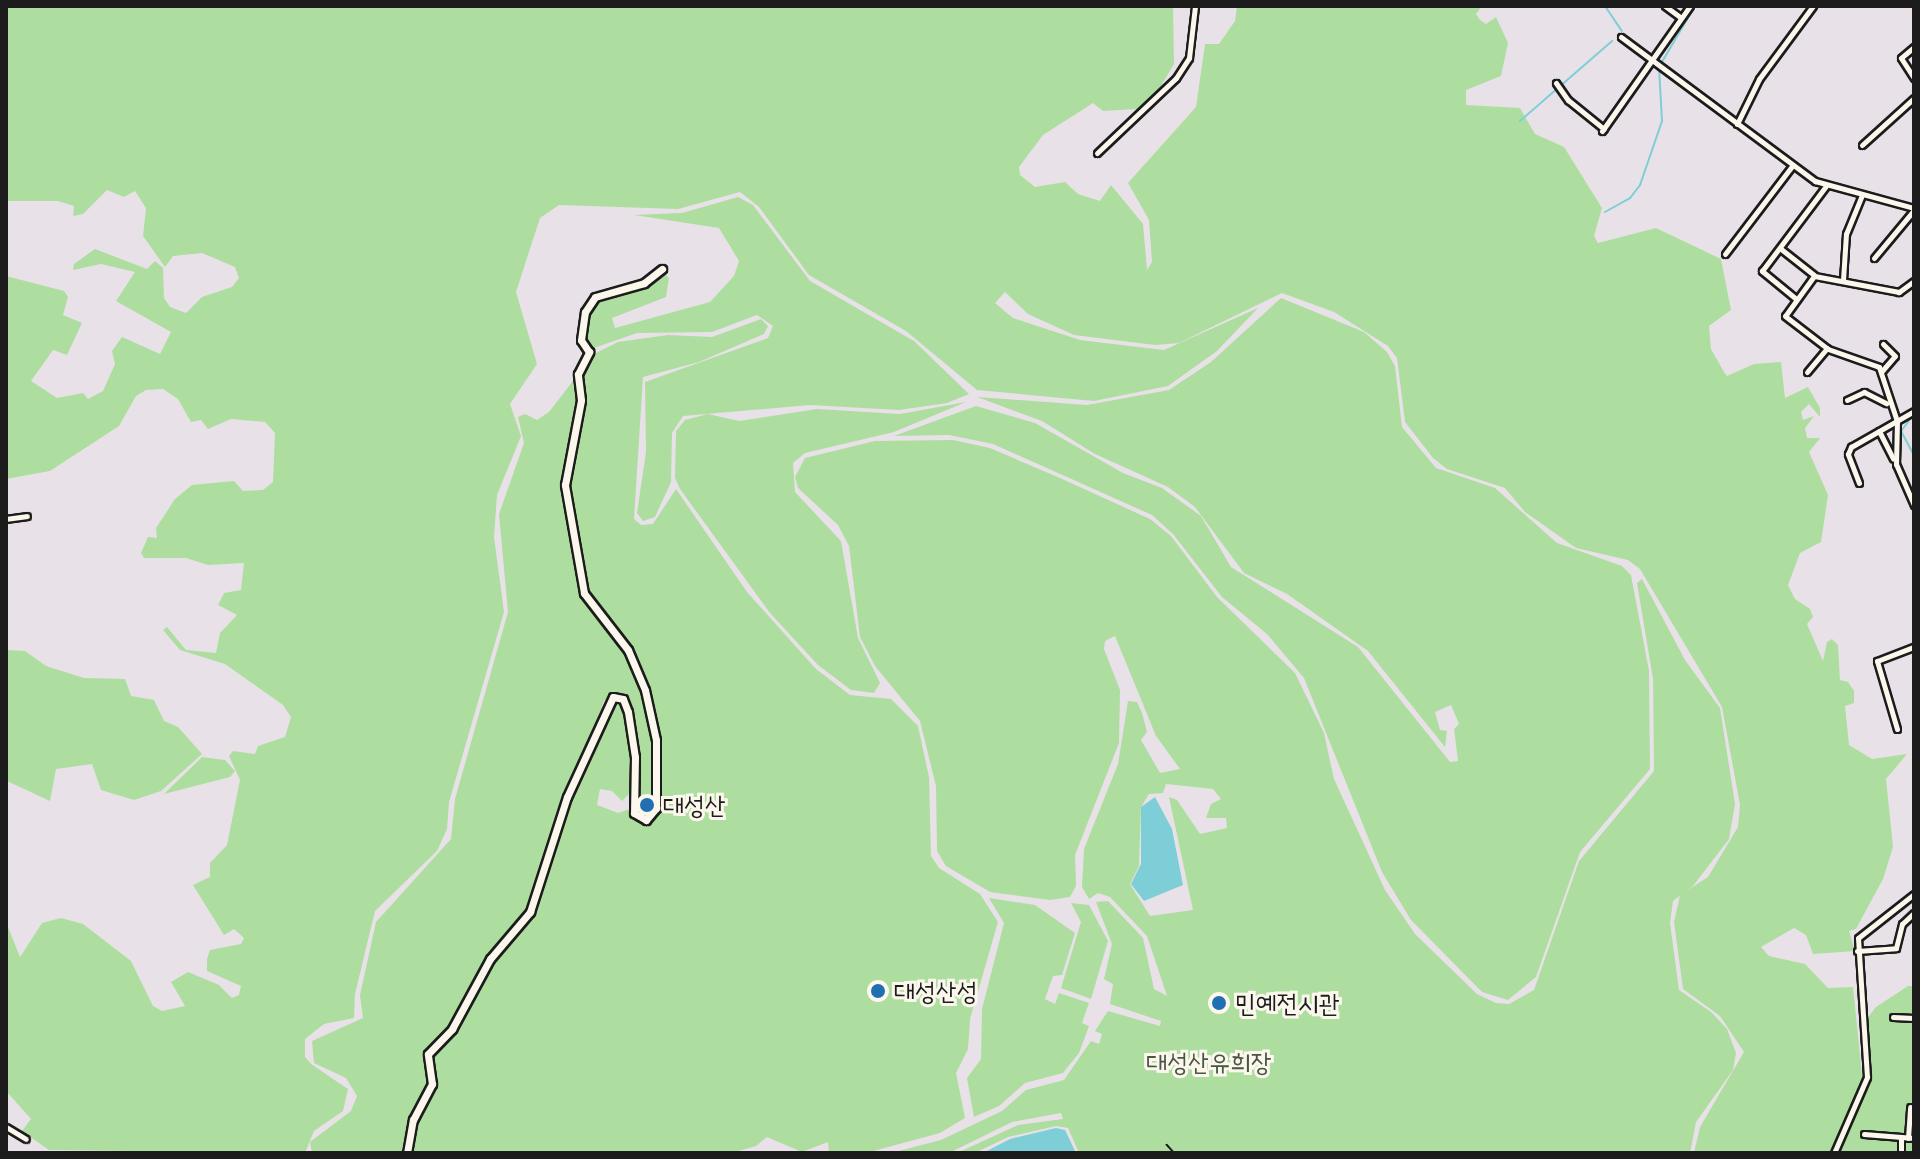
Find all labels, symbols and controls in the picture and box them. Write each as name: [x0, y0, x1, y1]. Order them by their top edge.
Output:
place label: 대성산: [663, 789, 726, 821]
marker: 대성산: [638, 796, 656, 814]
place label: 대성산성: [894, 975, 978, 1007]
marker: 대성산성: [869, 982, 887, 1000]
place label: 민예전시관: [1235, 987, 1340, 1019]
marker: 민예전시관: [1210, 994, 1228, 1012]
park label: 대성산유희장: [1146, 1046, 1272, 1078]

